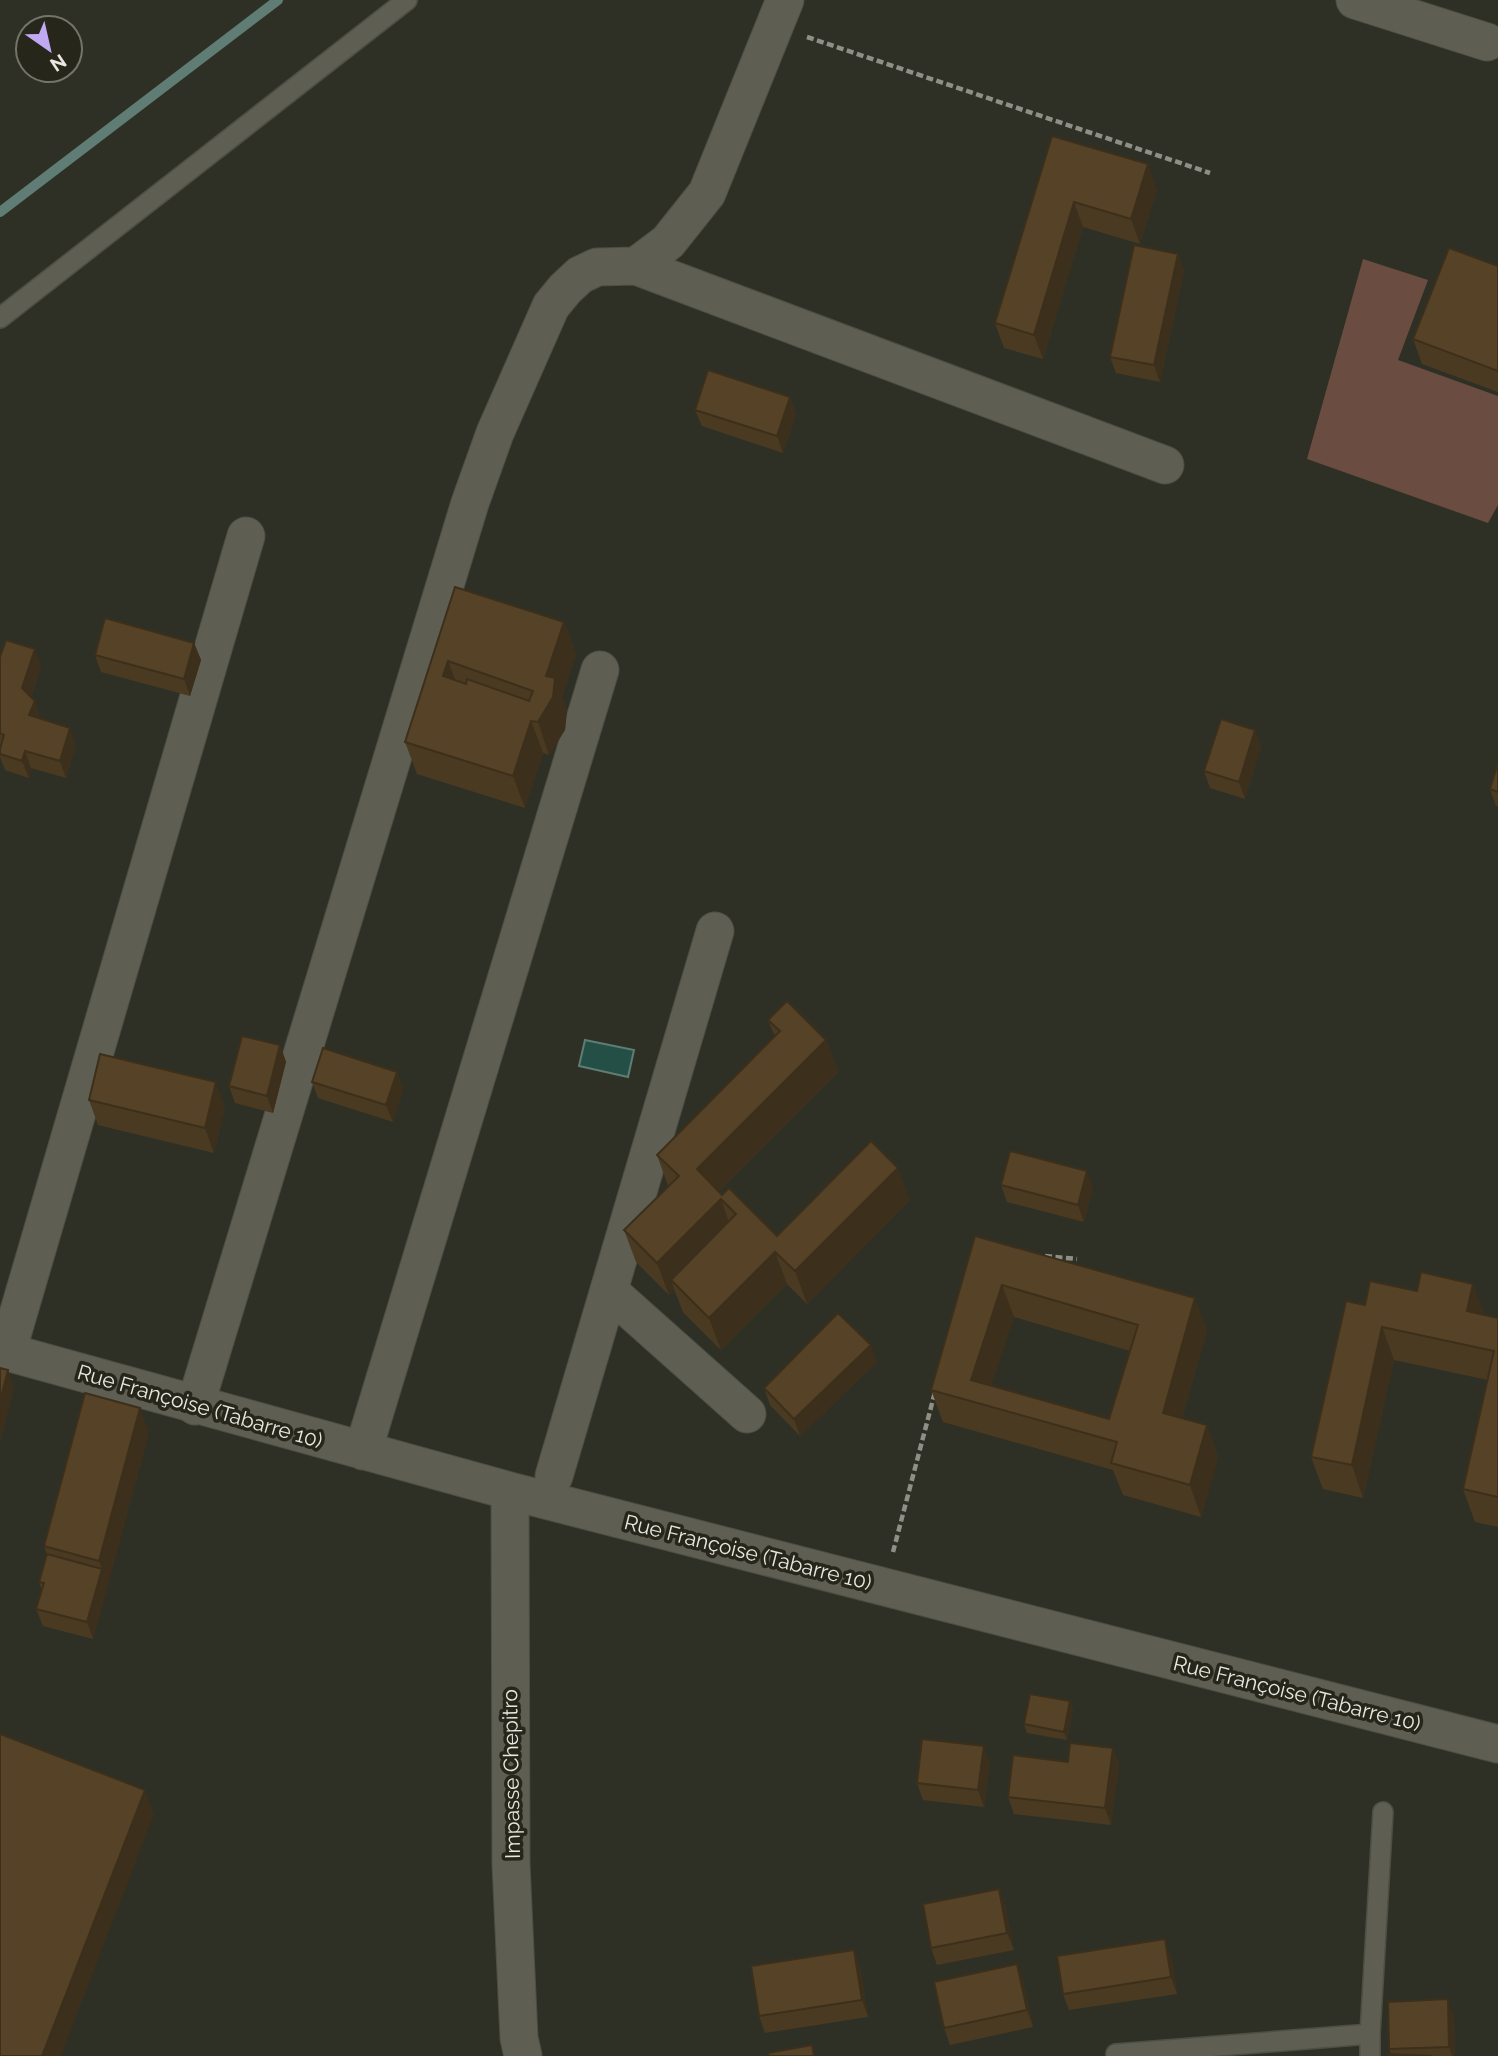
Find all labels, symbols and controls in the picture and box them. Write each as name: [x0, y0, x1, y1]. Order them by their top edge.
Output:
north arrow: [14, 14, 84, 84]
text: N: [46, 50, 71, 76]
street label: Rue Françoise (Tabarre 10): [75, 1359, 325, 1453]
street label: Rue Françoise (Tabarre 10): [622, 1509, 874, 1595]
street label: Rue Françoise (Tabarre 10): [1171, 1650, 1423, 1736]
street label: Impasse Chepitro: [497, 1689, 525, 1859]

